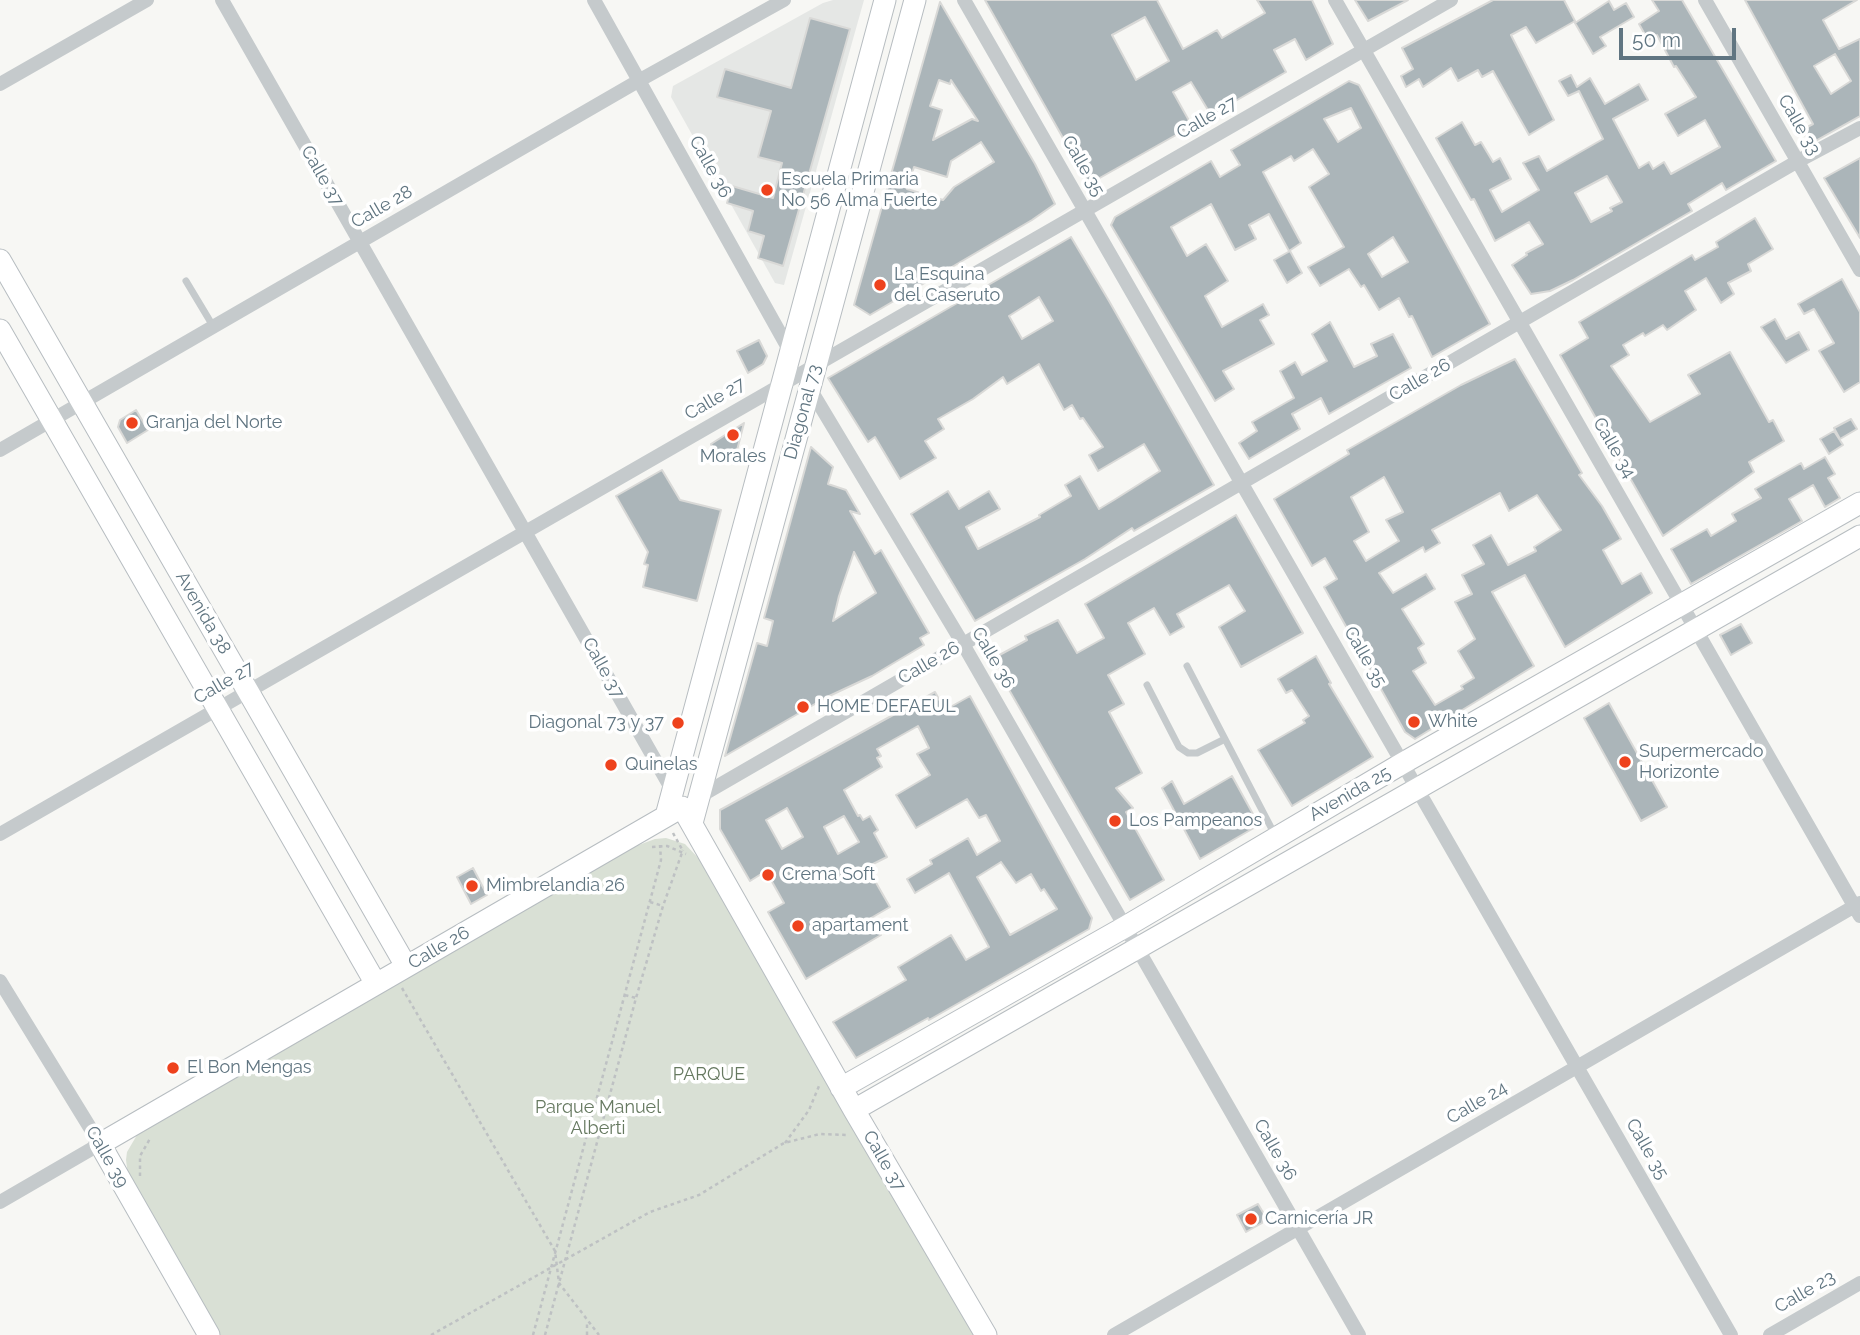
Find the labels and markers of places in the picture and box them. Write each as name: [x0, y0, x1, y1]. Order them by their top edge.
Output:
place label: Escuela Primaria No 56 Alma Fuerte: [781, 169, 937, 212]
marker: Escuela Primaria No 56 Alma Fuerte: [759, 182, 775, 198]
place label: La Esquina del Caseruto: [894, 264, 1000, 306]
marker: La Esquina del Caseruto: [872, 277, 888, 293]
place label: Granja del Norte: [146, 412, 282, 434]
marker: Granja del Norte: [124, 415, 140, 431]
marker: Morales: [725, 427, 741, 443]
place label: Morales: [700, 446, 766, 468]
place label: HOME DEFAEUL: [817, 696, 956, 718]
marker: HOME DEFAEUL: [795, 699, 811, 715]
place label: White: [1428, 711, 1478, 733]
place label: Diagonal 73 y 37: [528, 712, 664, 734]
marker: White: [1406, 714, 1422, 730]
marker: Diagonal 73 y 37: [670, 715, 686, 731]
place label: Supermercado Horizonte: [1639, 741, 1763, 784]
place label: Quinelas: [625, 754, 698, 776]
marker: Supermercado Horizonte: [1617, 754, 1633, 770]
marker: Quinelas: [603, 757, 619, 773]
place label: Los Pampeanos: [1129, 810, 1262, 832]
marker: Los Pampeanos: [1107, 813, 1123, 829]
place label: Crema Soft: [782, 864, 875, 886]
marker: Crema Soft: [760, 867, 776, 883]
place label: Mimbrelandia 26: [486, 875, 625, 897]
marker: Mimbrelandia 26: [464, 878, 480, 894]
place label: apartament: [812, 915, 908, 937]
marker: apartament: [790, 918, 806, 934]
place label: El Bon Mengas: [187, 1057, 312, 1079]
marker: El Bon Mengas: [165, 1060, 181, 1076]
place label: Carnicería JR: [1265, 1208, 1373, 1230]
marker: Carnicería JR: [1243, 1211, 1259, 1227]

